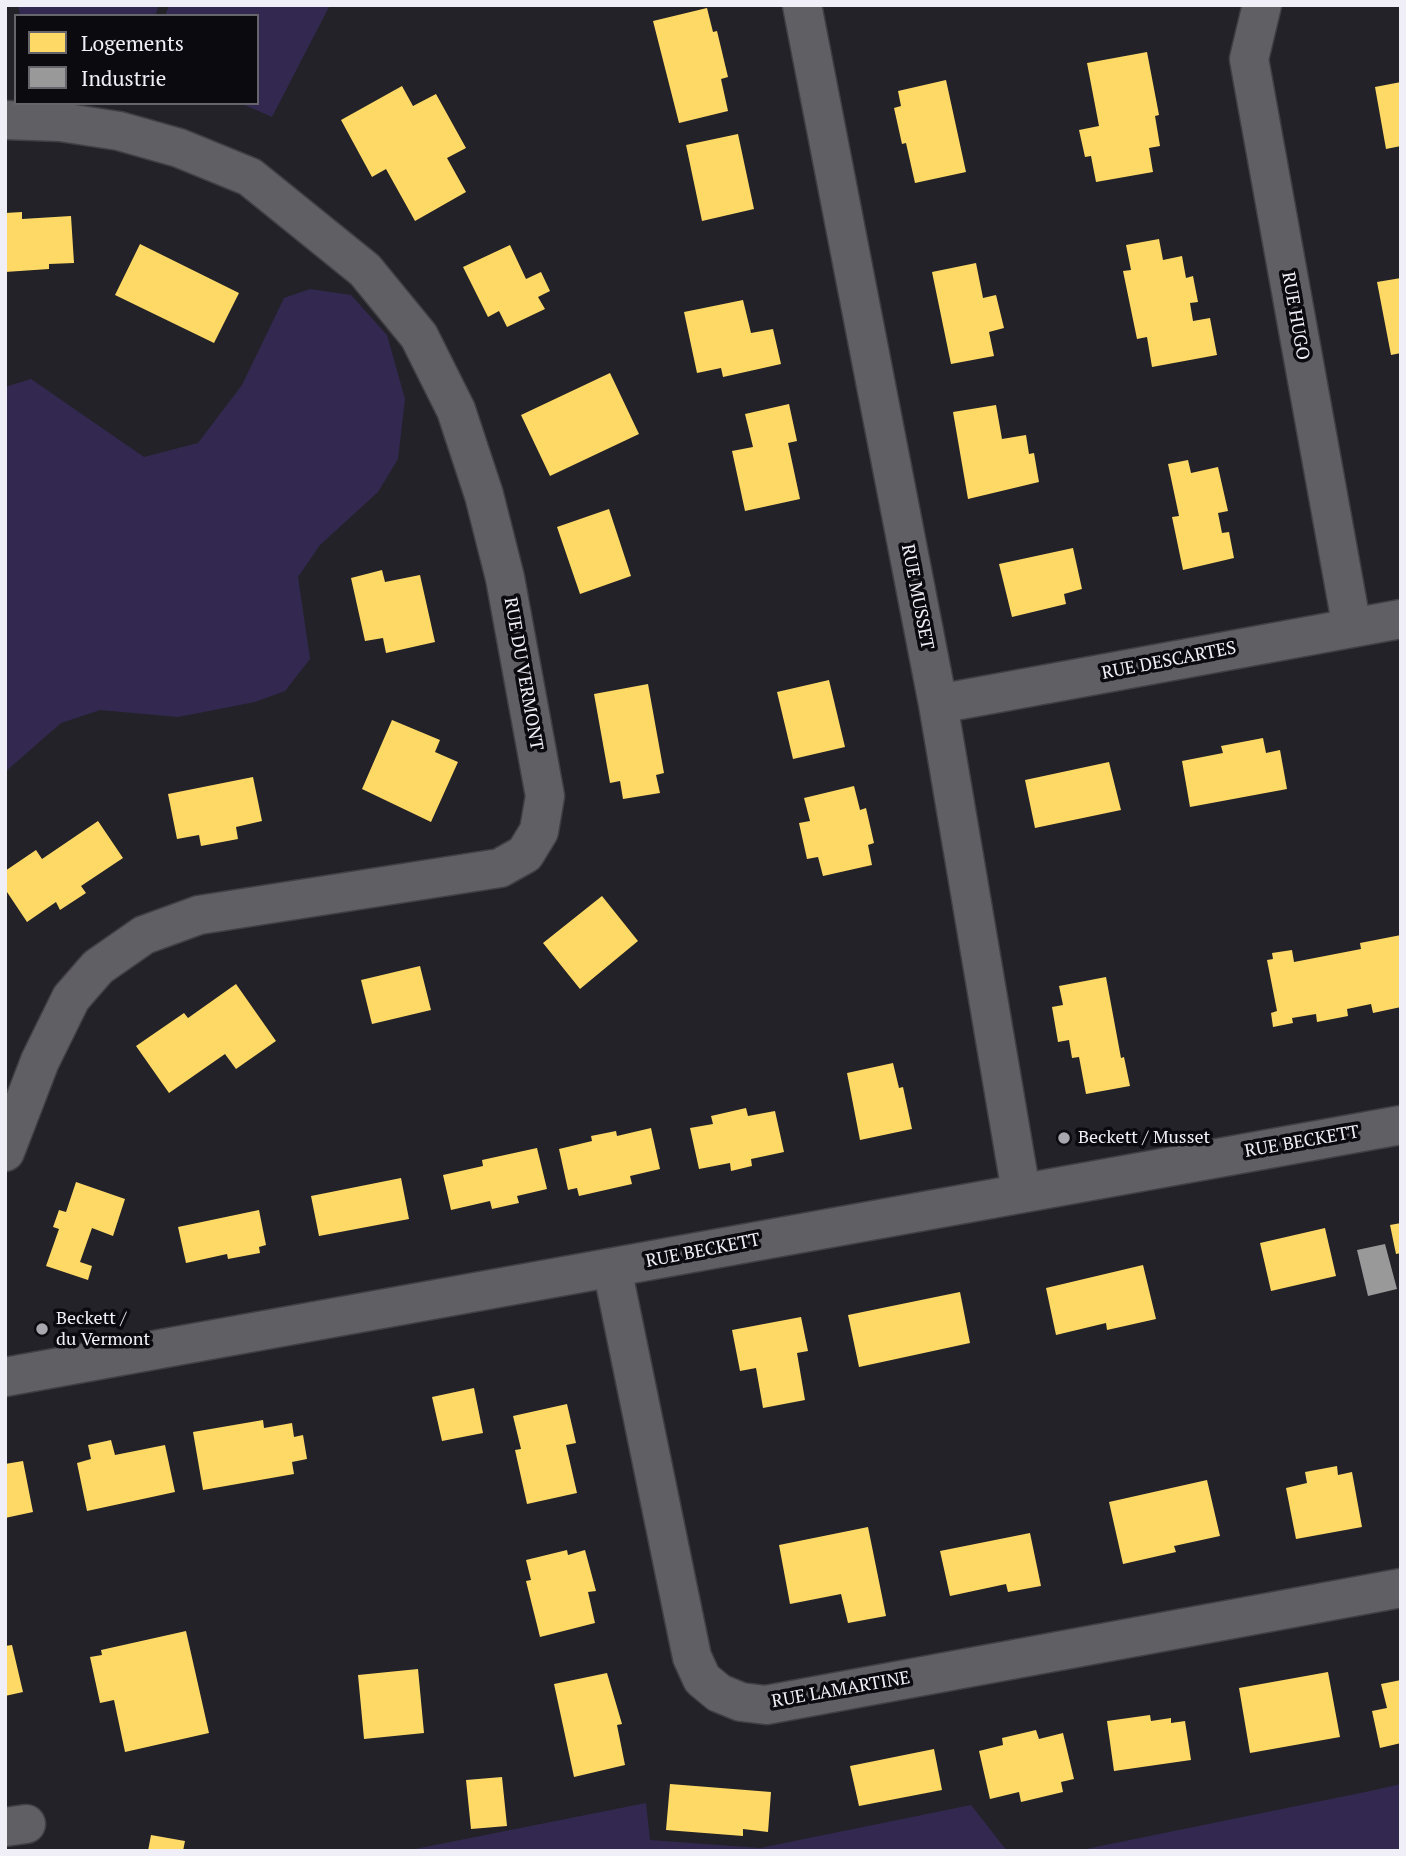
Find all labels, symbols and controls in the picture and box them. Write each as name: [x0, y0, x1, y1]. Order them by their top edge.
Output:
legend: [14, 14, 259, 105]
text: Logements: [81, 29, 184, 57]
text: Industrie: [81, 64, 166, 92]
street label: RUE HUGO: [1277, 270, 1313, 362]
street label: RUE MUSSET: [896, 542, 938, 652]
street label: RUE DU VERMONT: [499, 596, 547, 752]
street label: RUE DESCARTES: [1100, 637, 1238, 685]
street label: RUE BECKETT: [1243, 1121, 1361, 1163]
place label: Beckett / Musset: [1078, 1127, 1210, 1149]
marker: Beckett / Musset: [1056, 1130, 1072, 1146]
street label: RUE BECKETT: [644, 1229, 762, 1273]
place label: Beckett / du Vermont: [56, 1308, 150, 1350]
marker: Beckett / du Vermont: [34, 1321, 50, 1337]
street label: RUE LAMARTINE: [770, 1667, 912, 1713]

